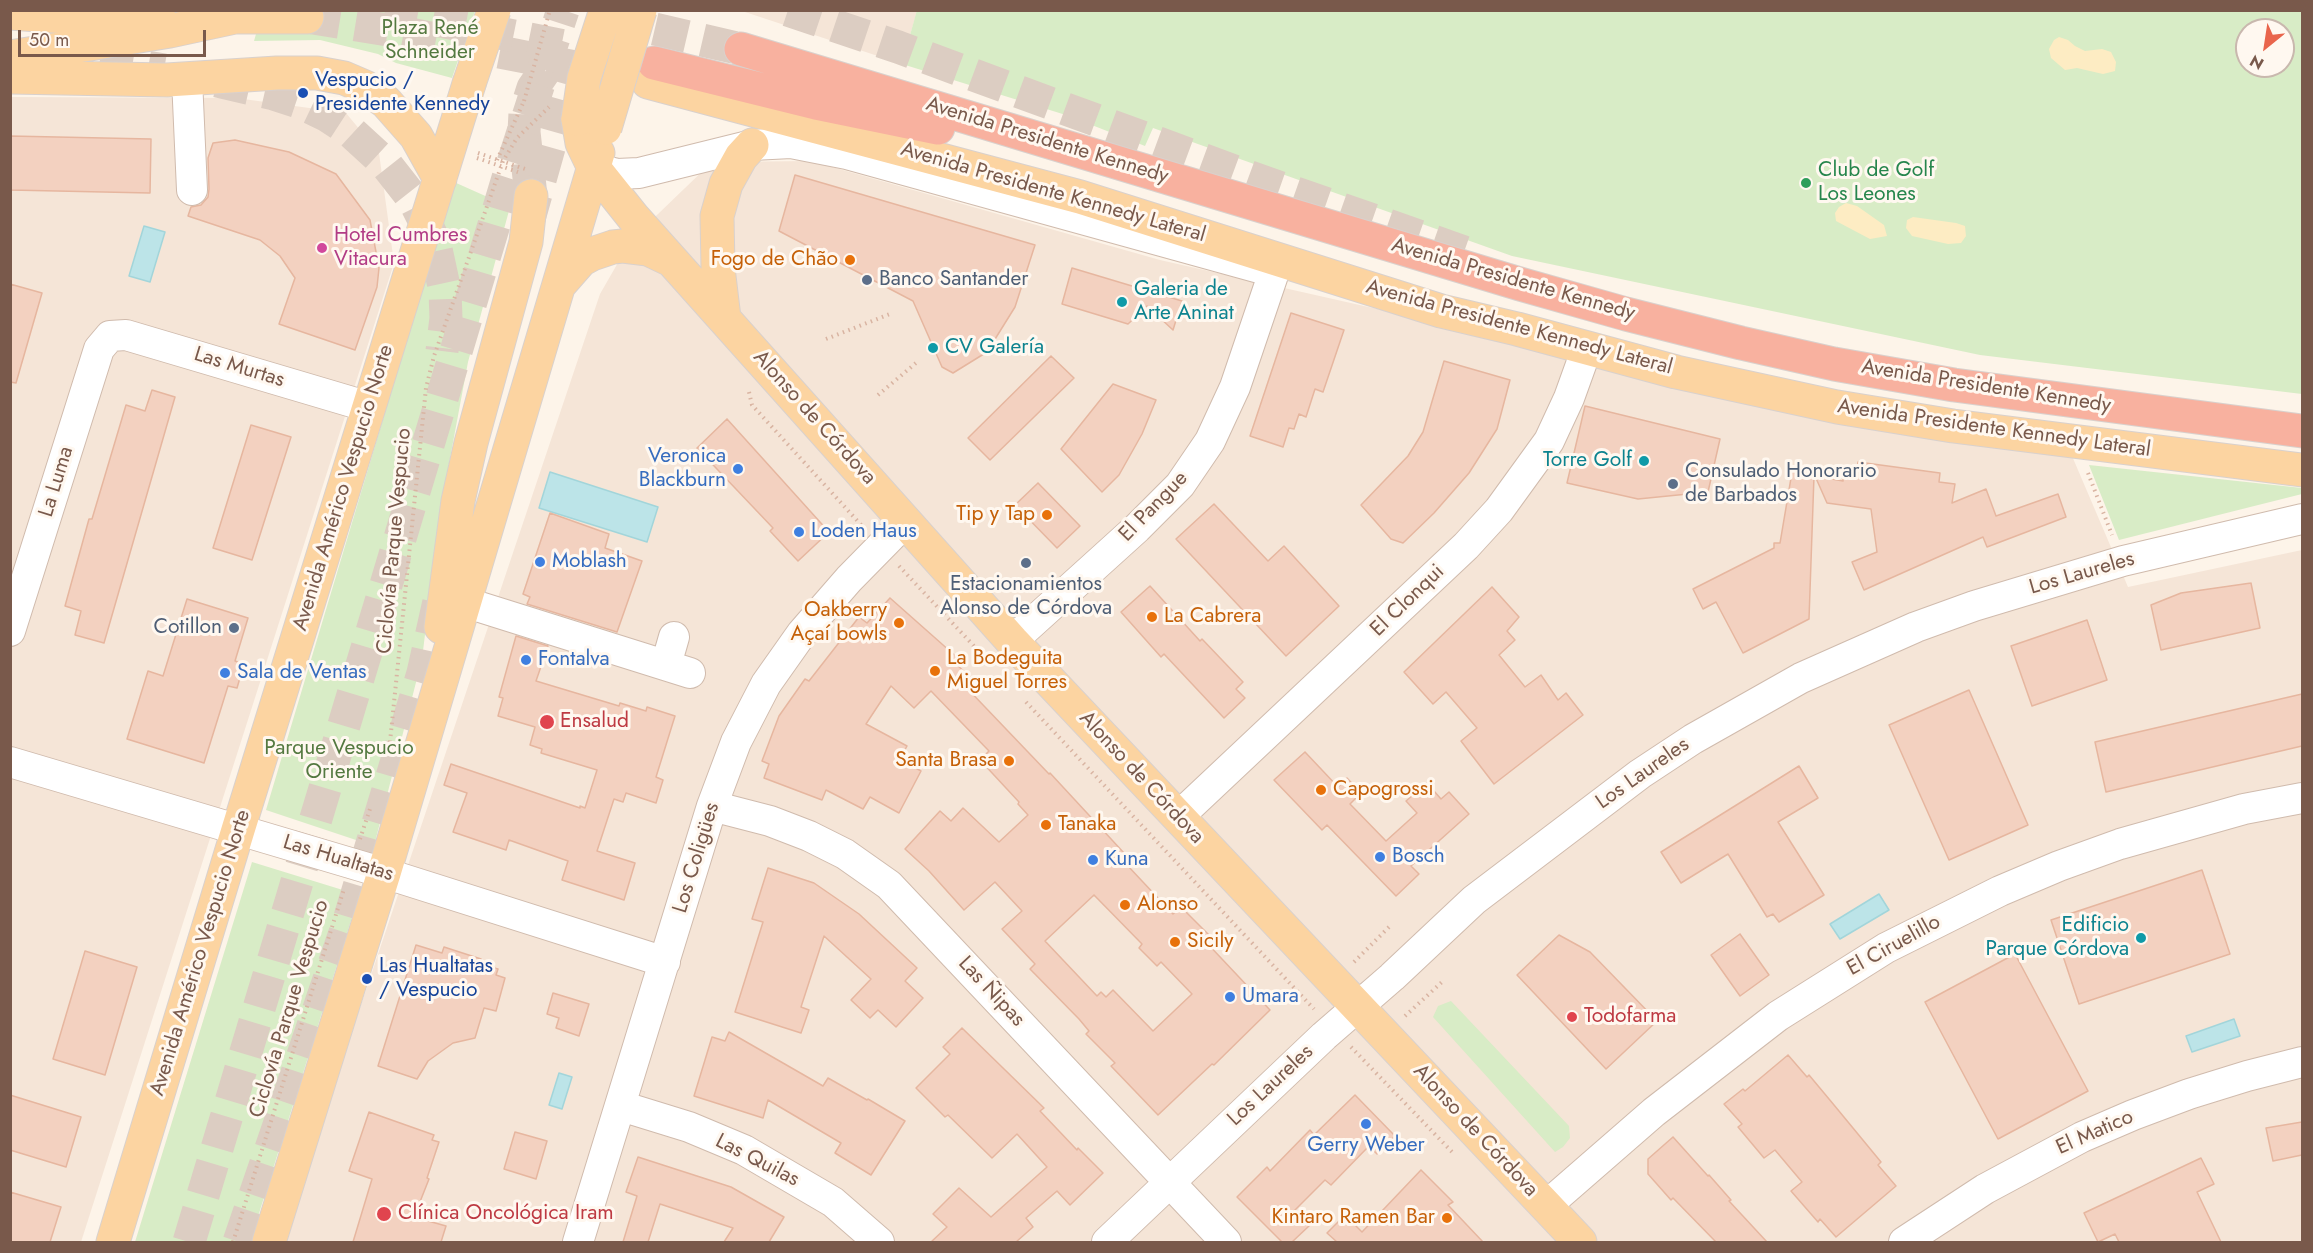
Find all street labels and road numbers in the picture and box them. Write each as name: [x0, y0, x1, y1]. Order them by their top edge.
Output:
street label: Avenida Presidente Kennedy: [923, 92, 1171, 190]
street label: Avenida Presidente Kennedy Lateral: [898, 137, 1208, 249]
street label: Avenida Presidente Kennedy: [1388, 233, 1638, 327]
street label: Avenida Presidente Kennedy Lateral: [1363, 275, 1675, 381]
street label: Las Murtas: [191, 342, 287, 394]
street label: Avenida Américo Vespucio Norte: [288, 342, 400, 634]
street label: Alonso de Córdova: [747, 346, 881, 490]
street label: Avenida Presidente Kennedy: [1859, 355, 2113, 419]
street label: Avenida Presidente Kennedy Lateral: [1836, 395, 2152, 463]
street label: Ciclovía Parque Vespucio: [373, 427, 417, 655]
street label: La Luma: [34, 444, 80, 520]
street label: El Pangue: [1114, 466, 1194, 548]
street label: Los Laureles: [2027, 547, 2137, 601]
street label: El Clonqui: [1366, 560, 1450, 642]
street label: Alonso de Córdova: [1073, 707, 1209, 849]
street label: Los Laureles: [1592, 733, 1694, 815]
street label: Los Coligües: [668, 800, 726, 916]
street label: Avenida Américo Vespucio Norte: [145, 807, 257, 1099]
street label: Las Hualtatas: [280, 830, 396, 888]
street label: Ciclovía Parque Vespucio: [245, 897, 335, 1121]
street label: El Ciruelillo: [1843, 910, 1945, 982]
street label: Las Ñipas: [952, 952, 1030, 1032]
street label: Los Laureles: [1223, 1040, 1319, 1132]
street label: Alonso de Córdova: [1407, 1060, 1543, 1202]
street label: El Matico: [2053, 1105, 2137, 1161]
street label: Las Quilas: [711, 1129, 803, 1193]

